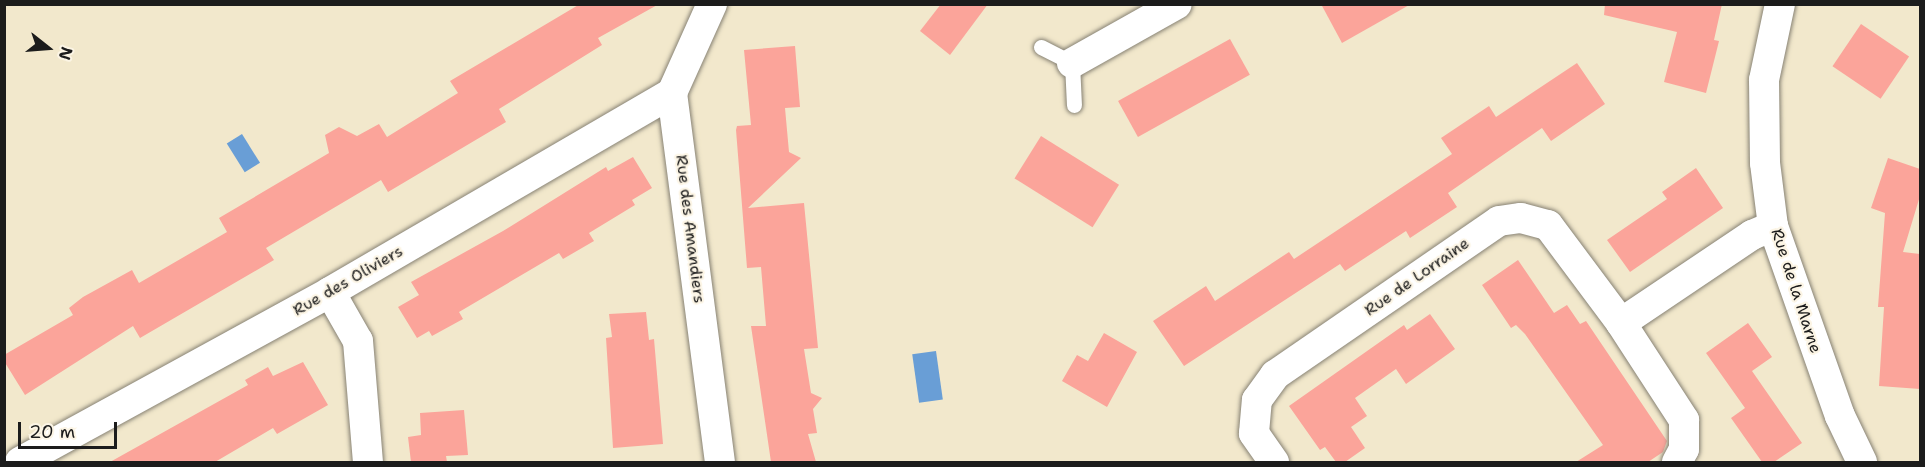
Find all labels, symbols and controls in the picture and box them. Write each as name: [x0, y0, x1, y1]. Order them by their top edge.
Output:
north arrow: [18, 18, 78, 78]
text: N: [54, 44, 78, 63]
street label: Rue des Amandiers: [671, 154, 709, 304]
street label: Rue de la Marne: [1767, 226, 1825, 356]
street label: Rue de Lorraine: [1361, 234, 1473, 320]
street label: Rue des Oliviers: [290, 242, 406, 320]
scale bar: [21, 410, 120, 448]
text: 20 m: [29, 420, 75, 444]

